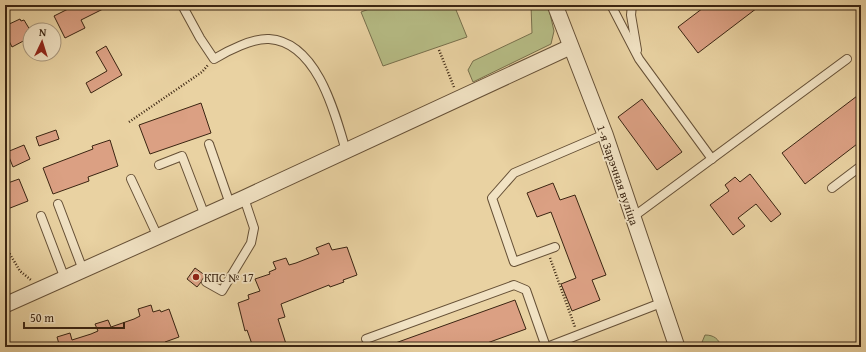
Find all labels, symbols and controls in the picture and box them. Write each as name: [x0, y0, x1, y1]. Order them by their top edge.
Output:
north arrow: [22, 22, 62, 62]
text: N: [38, 24, 48, 40]
street label: 1-я Зарэчная вуліца: [593, 123, 643, 228]
place label: КПС № 17: [204, 269, 254, 286]
marker: КПС № 17: [191, 272, 201, 282]
scale bar: [24, 304, 124, 330]
text: 50 m: [30, 309, 54, 326]

